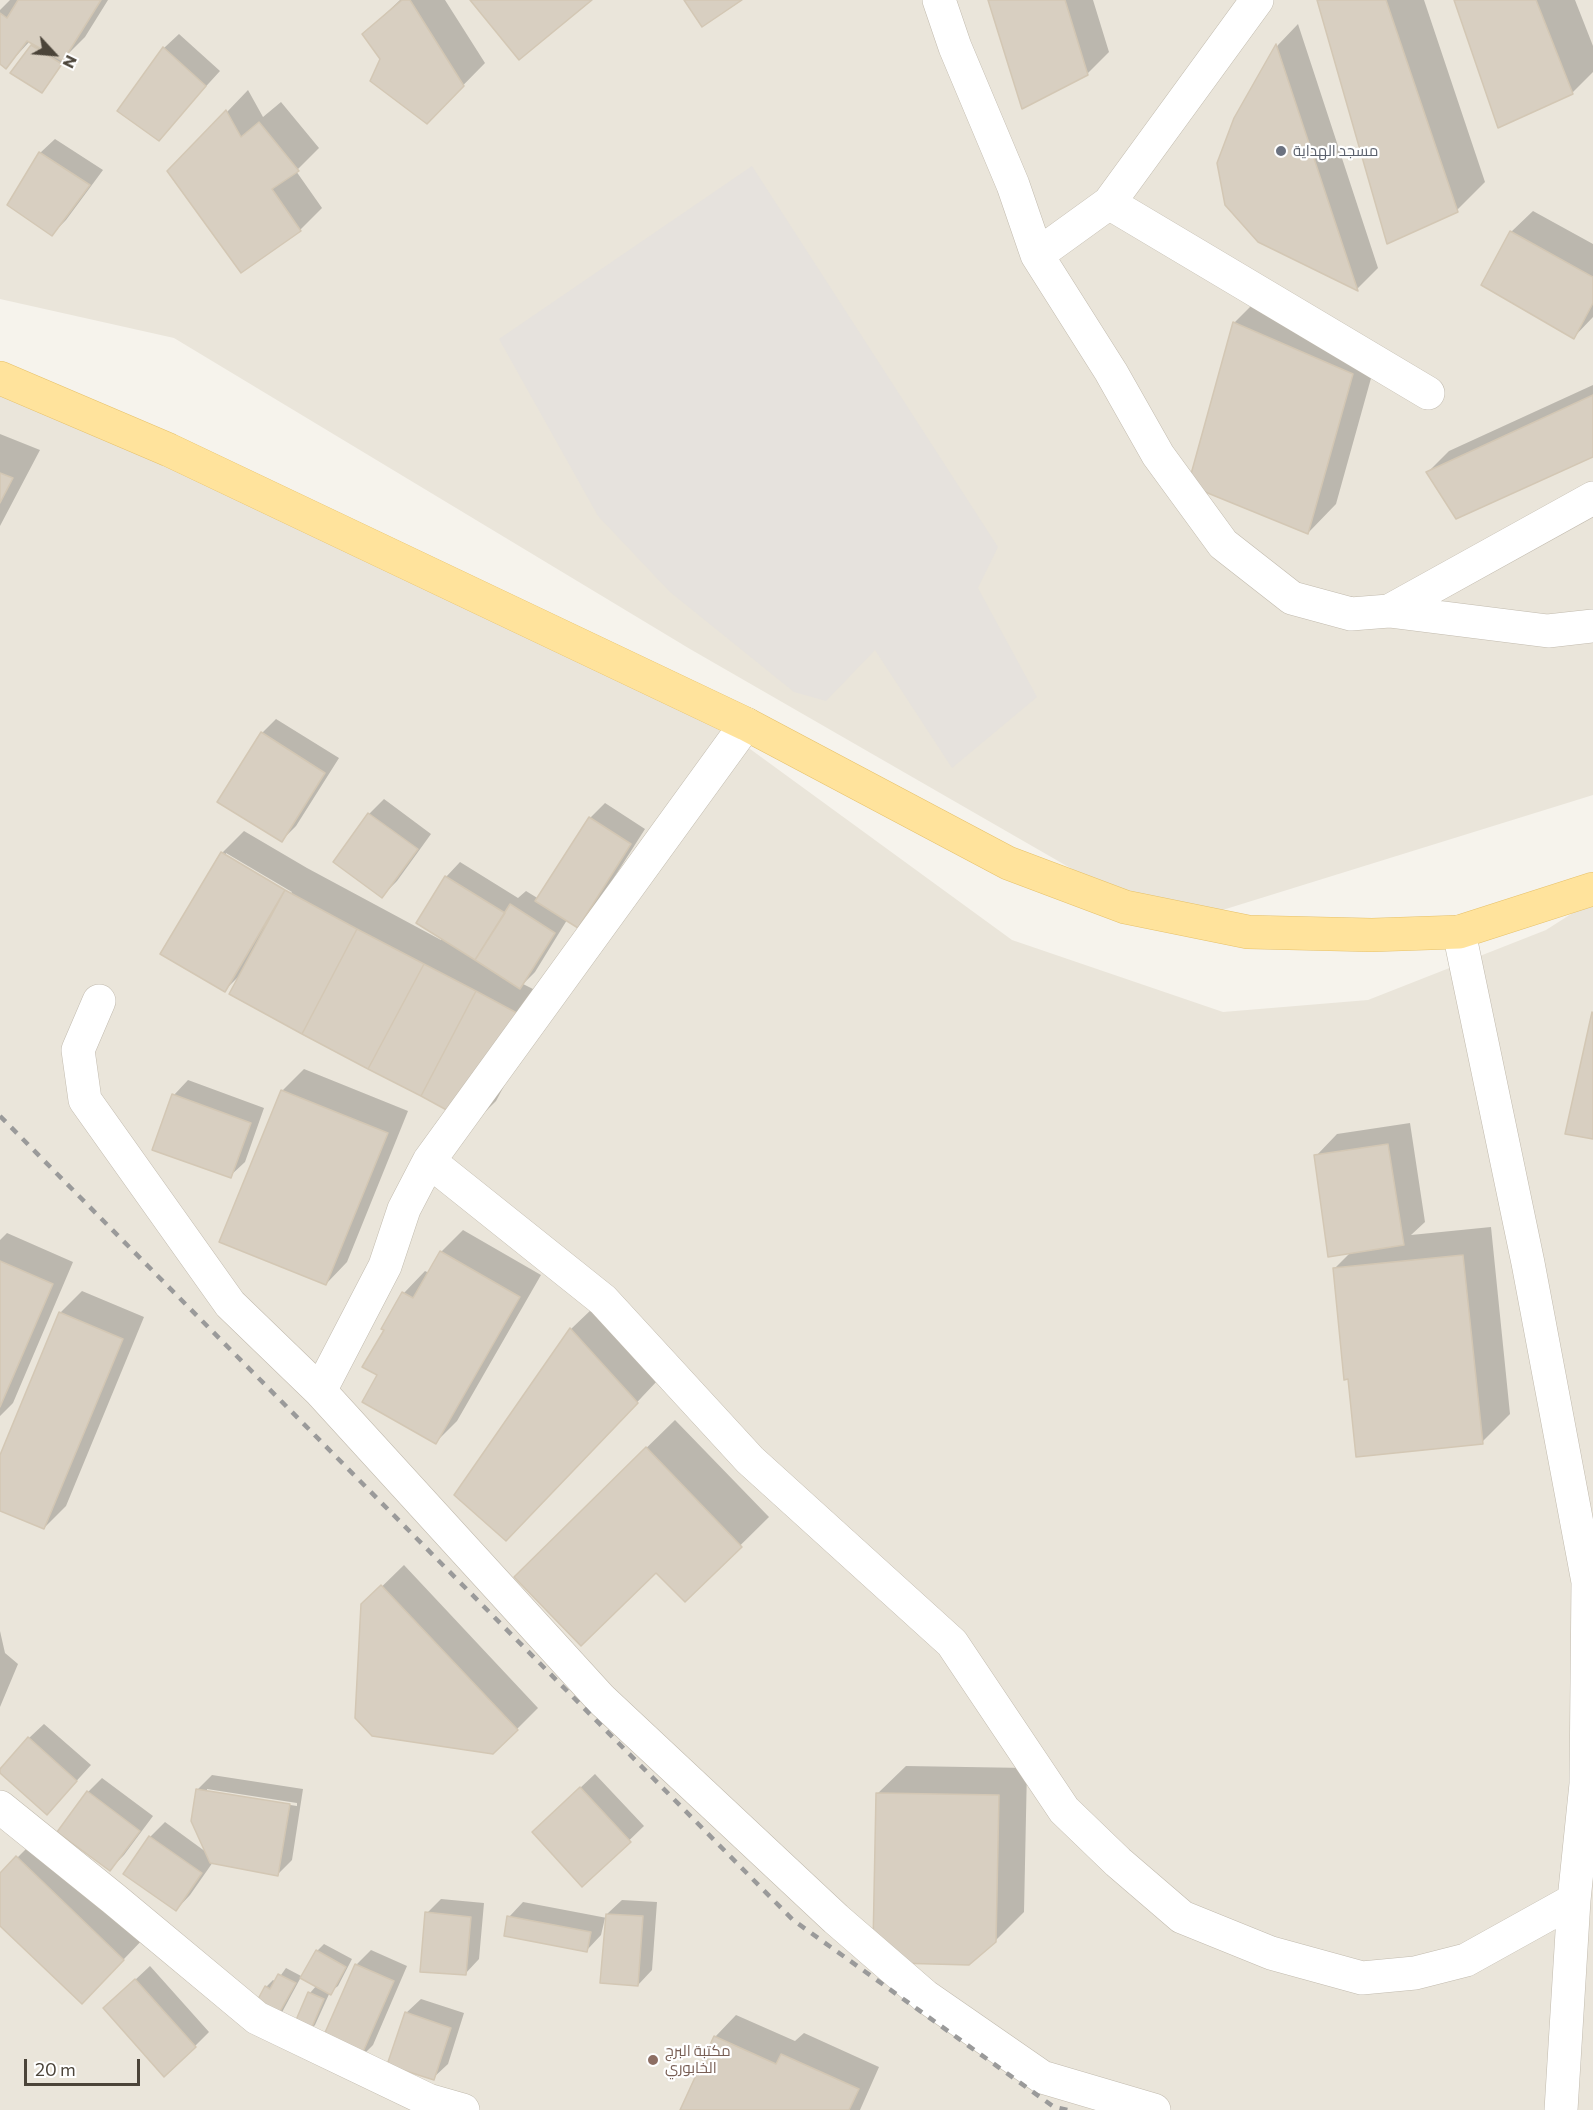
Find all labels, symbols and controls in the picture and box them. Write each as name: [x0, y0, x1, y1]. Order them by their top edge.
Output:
north arrow: [24, 24, 84, 84]
text: N: [59, 53, 82, 72]
place label: مسجد الهداية: [1293, 142, 1378, 160]
marker: مسجد الهداية: [1274, 144, 1288, 158]
place label: مكتبة البرج الخابوري: [665, 2042, 731, 2077]
scale bar: [27, 2047, 142, 2085]
marker: مكتبة البرج الخابوري: [646, 2053, 660, 2067]
text: 20 m: [35, 2058, 76, 2080]

